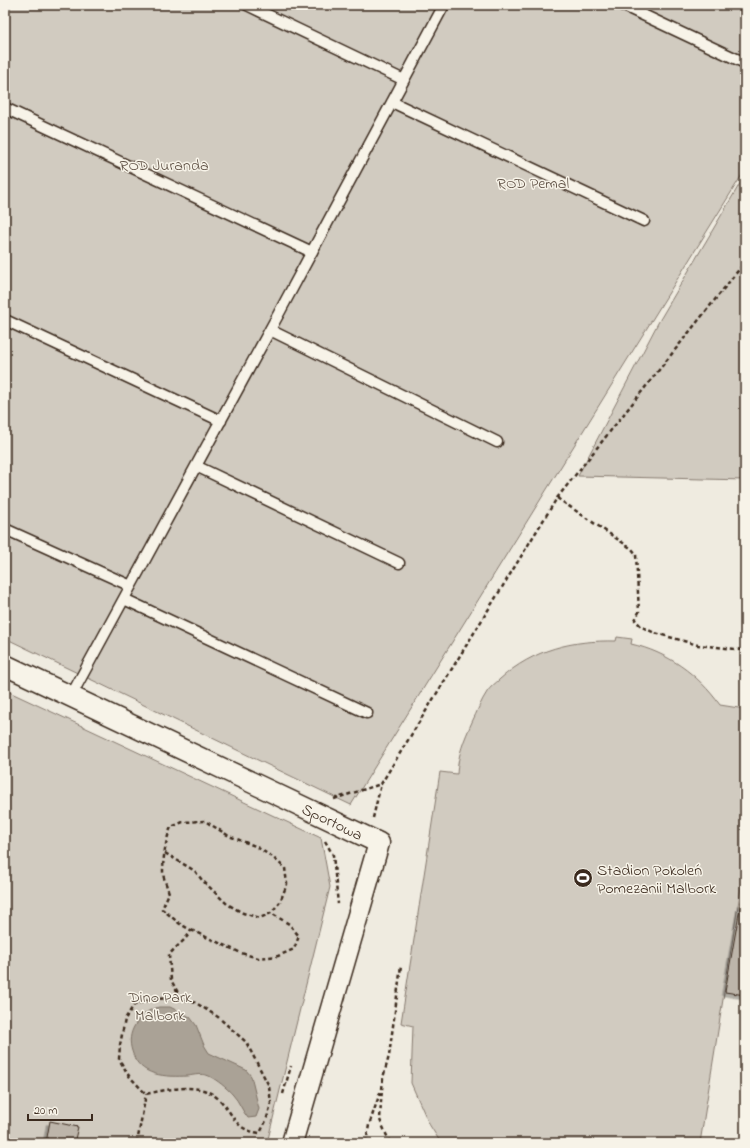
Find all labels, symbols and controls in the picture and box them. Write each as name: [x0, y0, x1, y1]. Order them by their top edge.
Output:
park label: ROD Juranda: [119, 154, 209, 178]
park label: ROD Pemal: [497, 172, 569, 196]
street label: Sportowa: [297, 798, 366, 848]
place label: Stadion Pokoleń Pomezanii Malbork: [597, 859, 717, 901]
sports icon: Stadion Pokoleń Pomezanii Malbork: [572, 867, 594, 889]
park label: Dino Park Malbork: [127, 986, 193, 1028]
scale bar: [28, 1096, 92, 1122]
text: 20 m: [34, 1102, 57, 1120]

